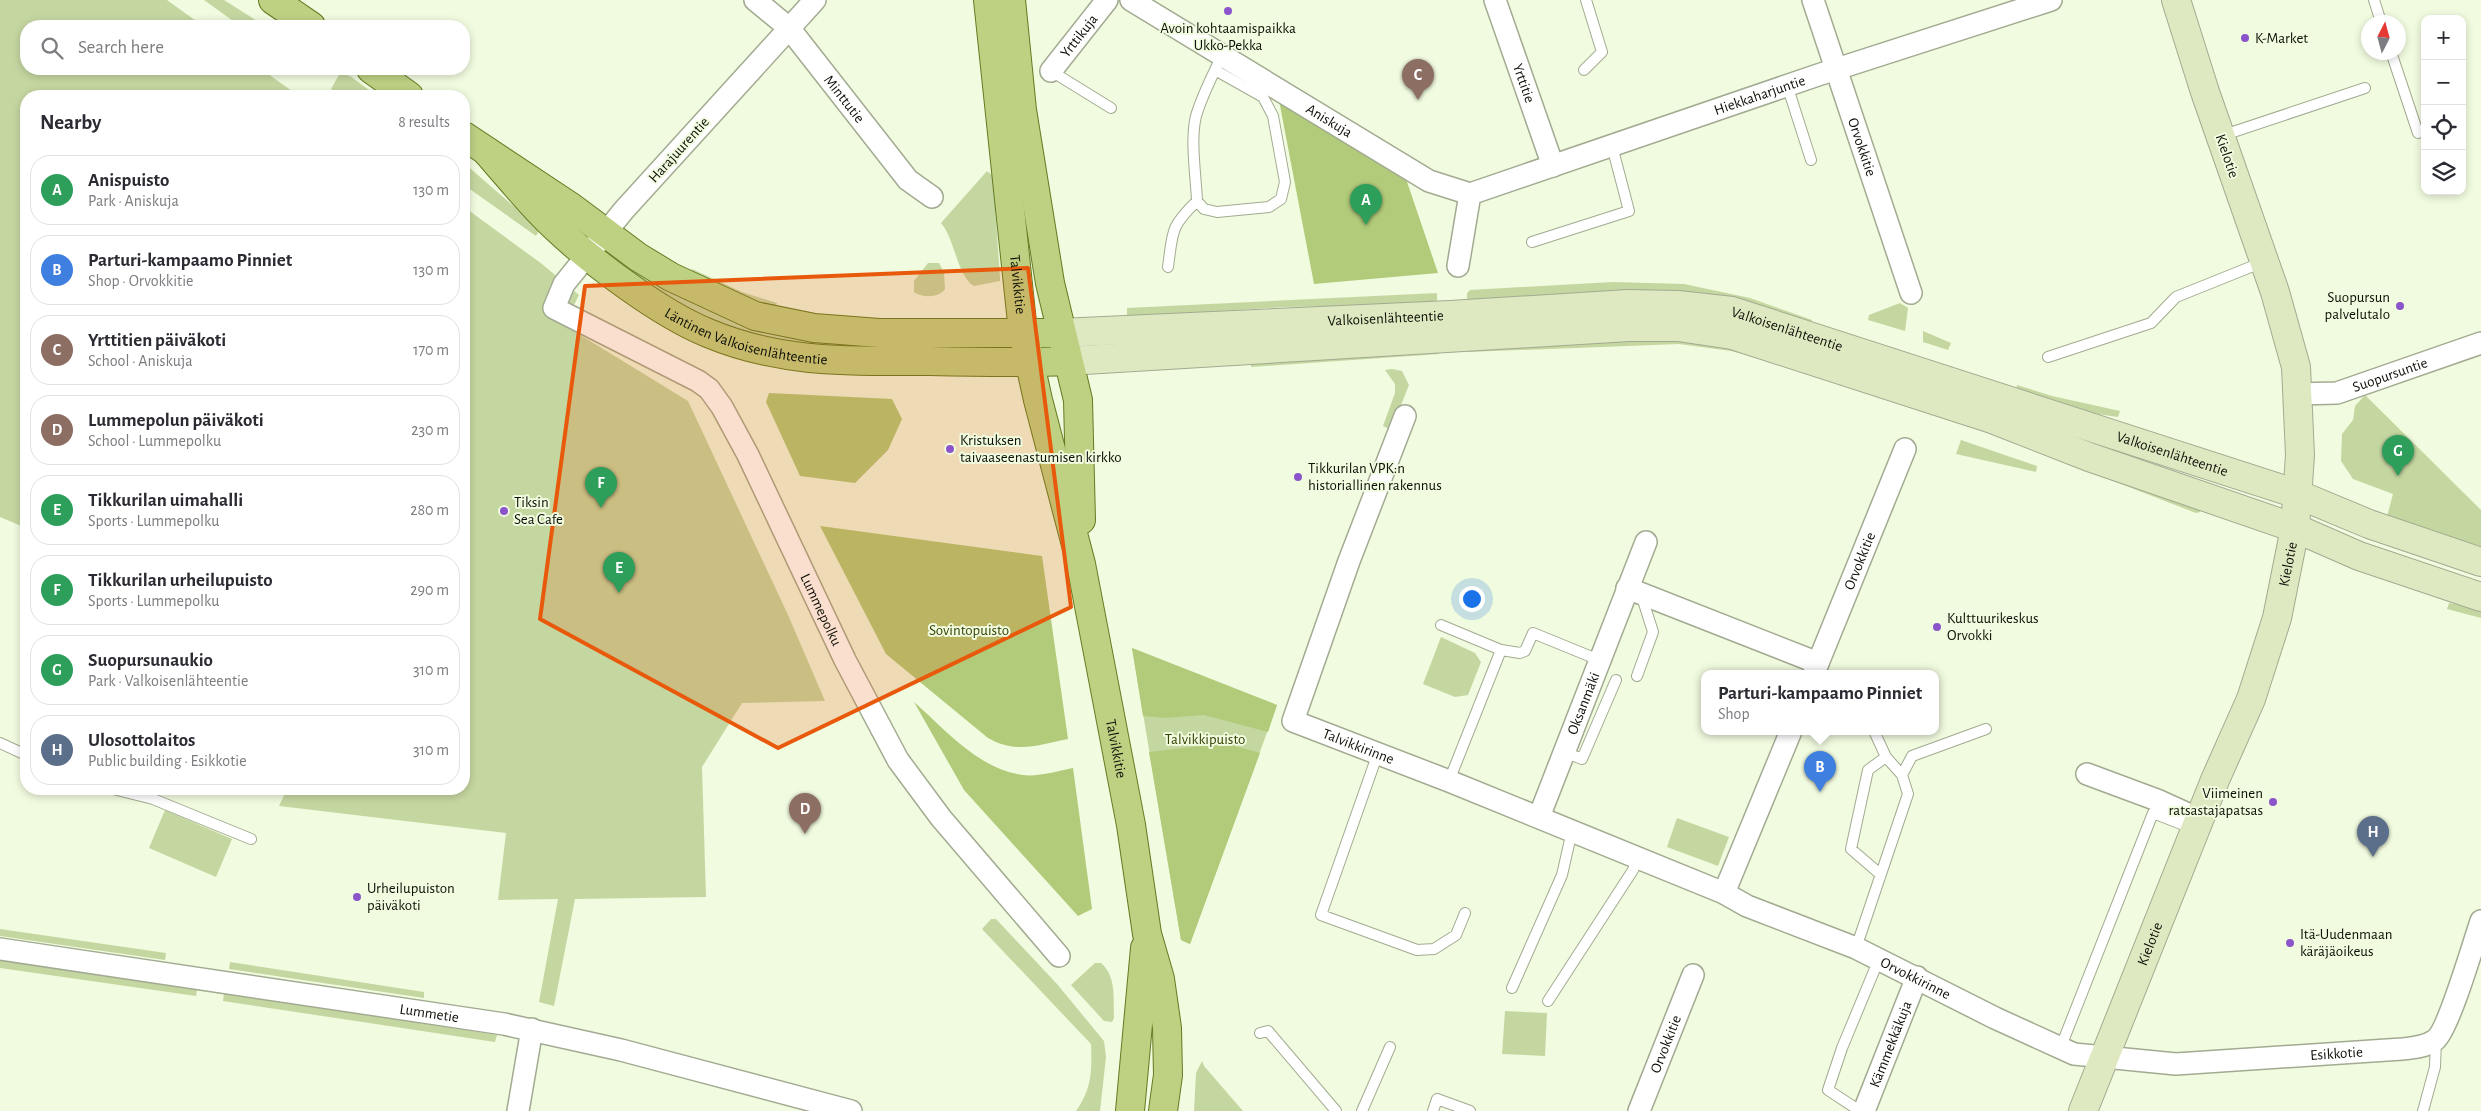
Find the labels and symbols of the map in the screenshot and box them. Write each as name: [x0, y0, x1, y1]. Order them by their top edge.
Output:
marker: Avoin kohtaamispaikka Ukko-Pekka: [1222, 5, 1234, 17]
street label: Yrttikuja: [1057, 11, 1100, 60]
north arrow: [2361, 15, 2406, 60]
place label: Avoin kohtaamispaikka Ukko-Pekka: [1160, 21, 1296, 53]
place label: K-Market: [2255, 31, 2308, 46]
marker: K-Market: [2239, 32, 2251, 44]
pin: C: [1402, 59, 1434, 100]
street label: Yrttitie: [1510, 62, 1538, 105]
street label: Minttutie: [821, 72, 868, 126]
street label: Hiekkaharjuntie: [1712, 72, 1807, 117]
street label: Aniskuja: [1304, 101, 1355, 140]
street label: Harajuurentie: [646, 114, 712, 186]
street label: Orvokkitie: [1845, 116, 1879, 178]
street label: Kielotie: [2213, 132, 2241, 180]
pin: A: [1350, 184, 1382, 225]
street label: Talvikkitie: [1007, 254, 1029, 315]
place label: Suopursun palvelutalo: [2325, 290, 2390, 322]
marker: Suopursun palvelutalo: [2394, 300, 2406, 312]
street label: Valkoisenlähteentie: [1730, 304, 1845, 354]
street label: Läntinen Valkoisenlähteentie: [662, 305, 828, 367]
street label: Valkoisenlähteentie: [1327, 308, 1444, 328]
street label: Suopursuntie: [2350, 355, 2429, 395]
street label: Valkoisenlähteentie: [2115, 429, 2230, 479]
place label: Kristuksen taivaaseenastumisen kirkko: [960, 433, 1122, 465]
pin: G: [2382, 435, 2414, 476]
marker: Kristuksen taivaaseenastumisen kirkko: [944, 443, 956, 455]
place label: Tikkurilan VPK:n historiallinen rakennus: [1308, 461, 1442, 493]
pin: F: [585, 467, 617, 508]
marker: Tikkurilan VPK:n historiallinen rakennus: [1292, 471, 1304, 483]
place label: Tiksin Sea Cafe: [514, 495, 563, 527]
marker: Tiksin Sea Cafe: [498, 505, 510, 517]
street label: Orvokkitie: [1841, 530, 1878, 592]
street label: Kielotie: [2276, 540, 2300, 588]
pin: E: [603, 552, 635, 593]
street label: Lummepolku: [798, 571, 845, 648]
your location: [1459, 586, 1485, 612]
place label: Kulttuurikeskus Orvokki: [1947, 611, 2039, 643]
marker: Kulttuurikeskus Orvokki: [1931, 621, 1943, 633]
park label: Sovintopuisto: [929, 623, 1009, 638]
street label: Oksanmäki: [1564, 670, 1602, 737]
street label: Talvikkitie: [1103, 718, 1129, 779]
street label: Talvikkirinne: [1321, 726, 1396, 767]
park label: Talvikkipuisto: [1165, 732, 1245, 747]
pin: B: [1804, 751, 1836, 792]
place label: Viimeinen ratsastajapatsas: [2169, 786, 2263, 818]
pin: D: [789, 793, 821, 834]
marker: Viimeinen ratsastajapatsas: [2267, 796, 2279, 808]
pin: H: [2357, 816, 2389, 857]
place label: Urheilupuiston päiväkoti: [367, 881, 455, 913]
marker: Urheilupuiston päiväkoti: [351, 891, 363, 903]
street label: Kielotie: [2134, 920, 2165, 968]
place label: Itä-Uudenmaan käräjäoikeus: [2300, 927, 2393, 959]
marker: Itä-Uudenmaan käräjäoikeus: [2284, 937, 2296, 949]
street label: Orvokkirinne: [1878, 954, 1953, 1002]
street label: Kämmekkäkuja: [1867, 999, 1914, 1089]
street label: Lummetie: [399, 1001, 460, 1025]
street label: Orvokkitie: [1647, 1013, 1684, 1075]
street label: Esikkotie: [2310, 1044, 2363, 1063]

